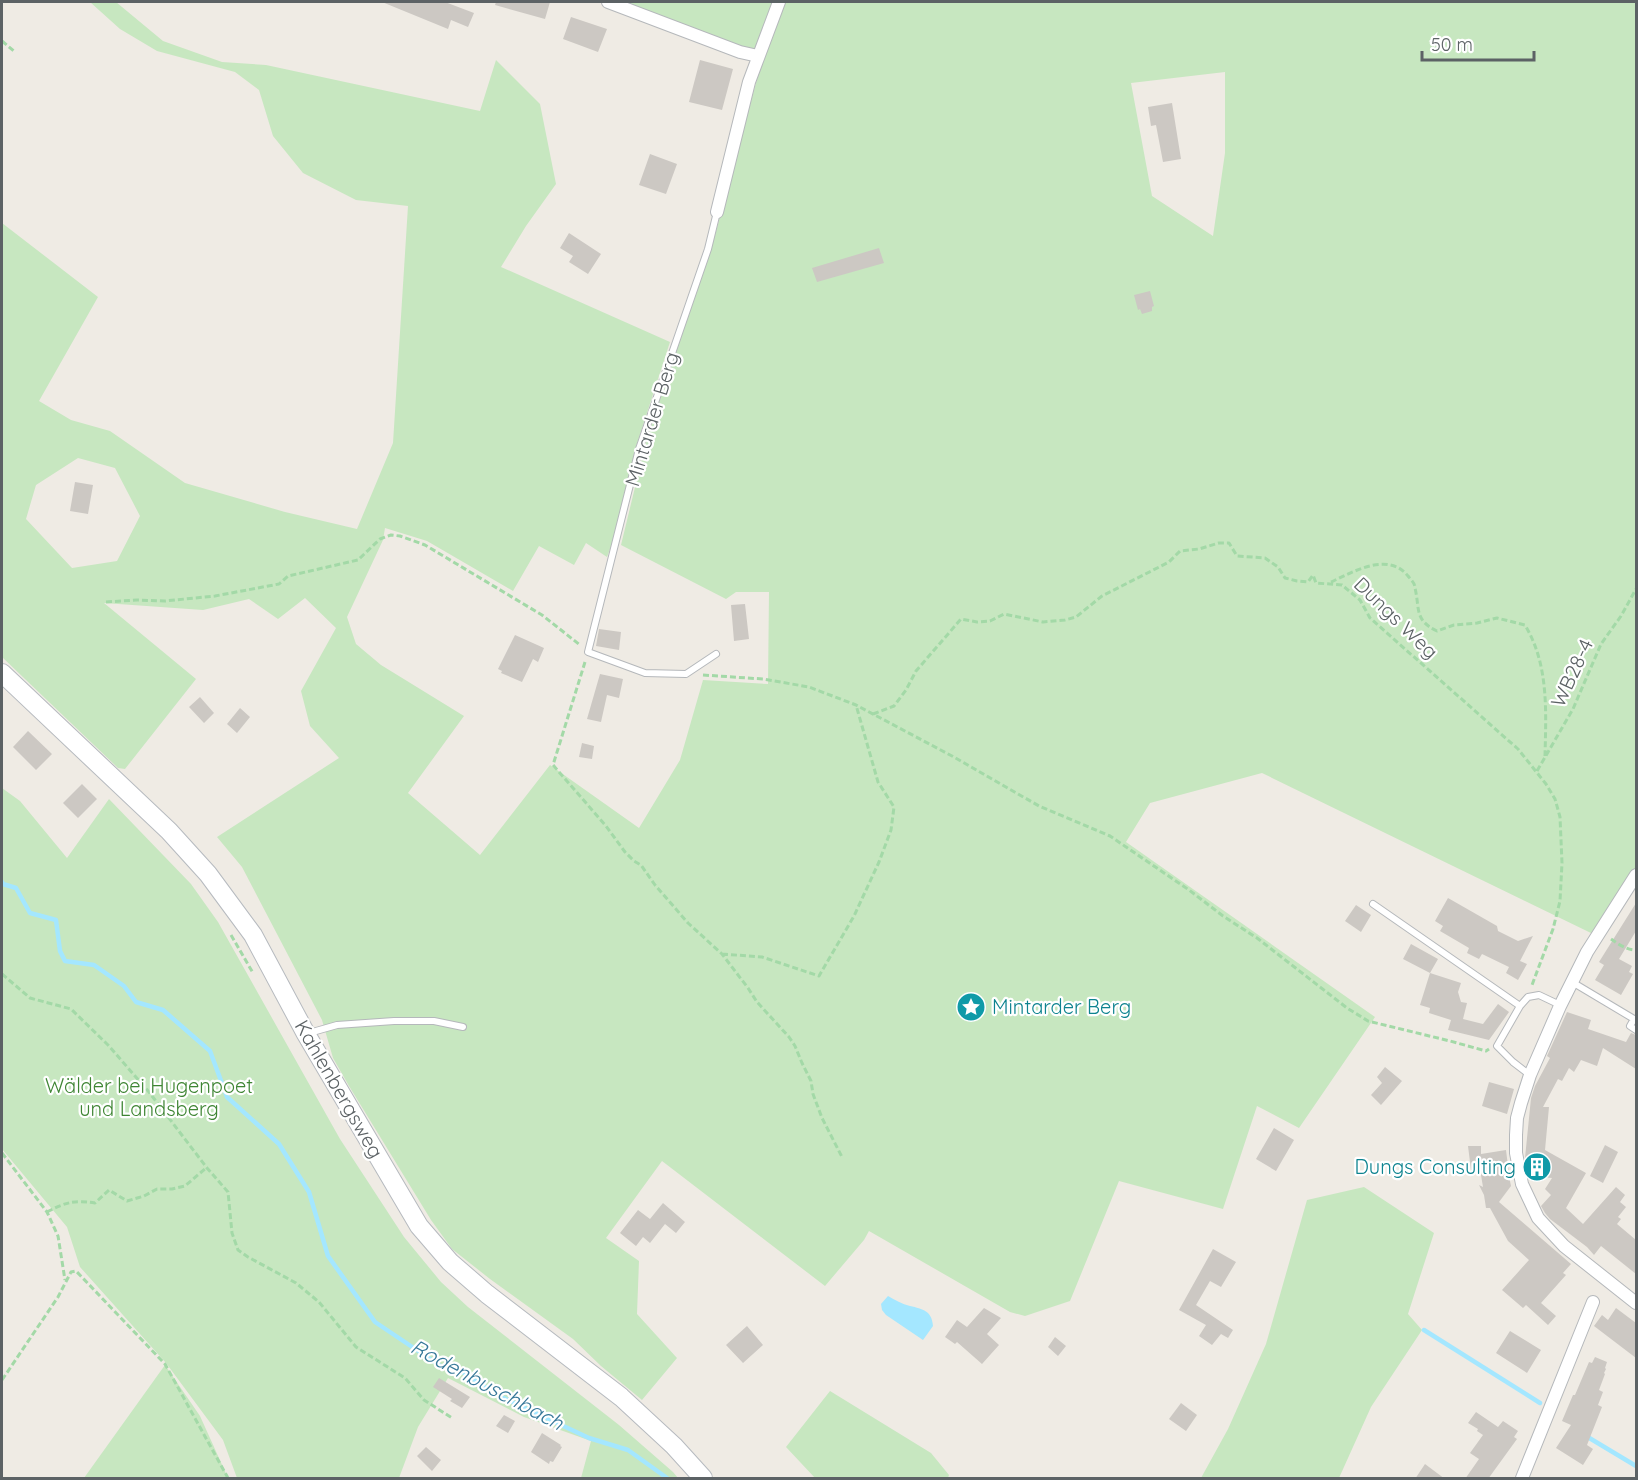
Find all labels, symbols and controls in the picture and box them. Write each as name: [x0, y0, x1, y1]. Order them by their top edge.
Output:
scale bar: [1422, 24, 1534, 62]
text: 50 m: [1431, 33, 1473, 56]
street label: Mintarder Berg: [619, 349, 684, 489]
street label: Dungs Weg: [1349, 571, 1444, 664]
street label: WB28-4: [1545, 635, 1598, 711]
place icon: Mintarder Berg: [955, 991, 987, 1023]
place label: Mintarder Berg: [992, 994, 1131, 1019]
street label: Kahlenbergsweg: [290, 1015, 389, 1162]
park label: Wälder bei Hugenpoet und Landsberg: [45, 1073, 253, 1121]
building icon: Dungs Consulting: [1521, 1151, 1553, 1183]
place label: Dungs Consulting: [1354, 1154, 1516, 1179]
water label: Rodenbuschbach: [407, 1333, 569, 1436]

